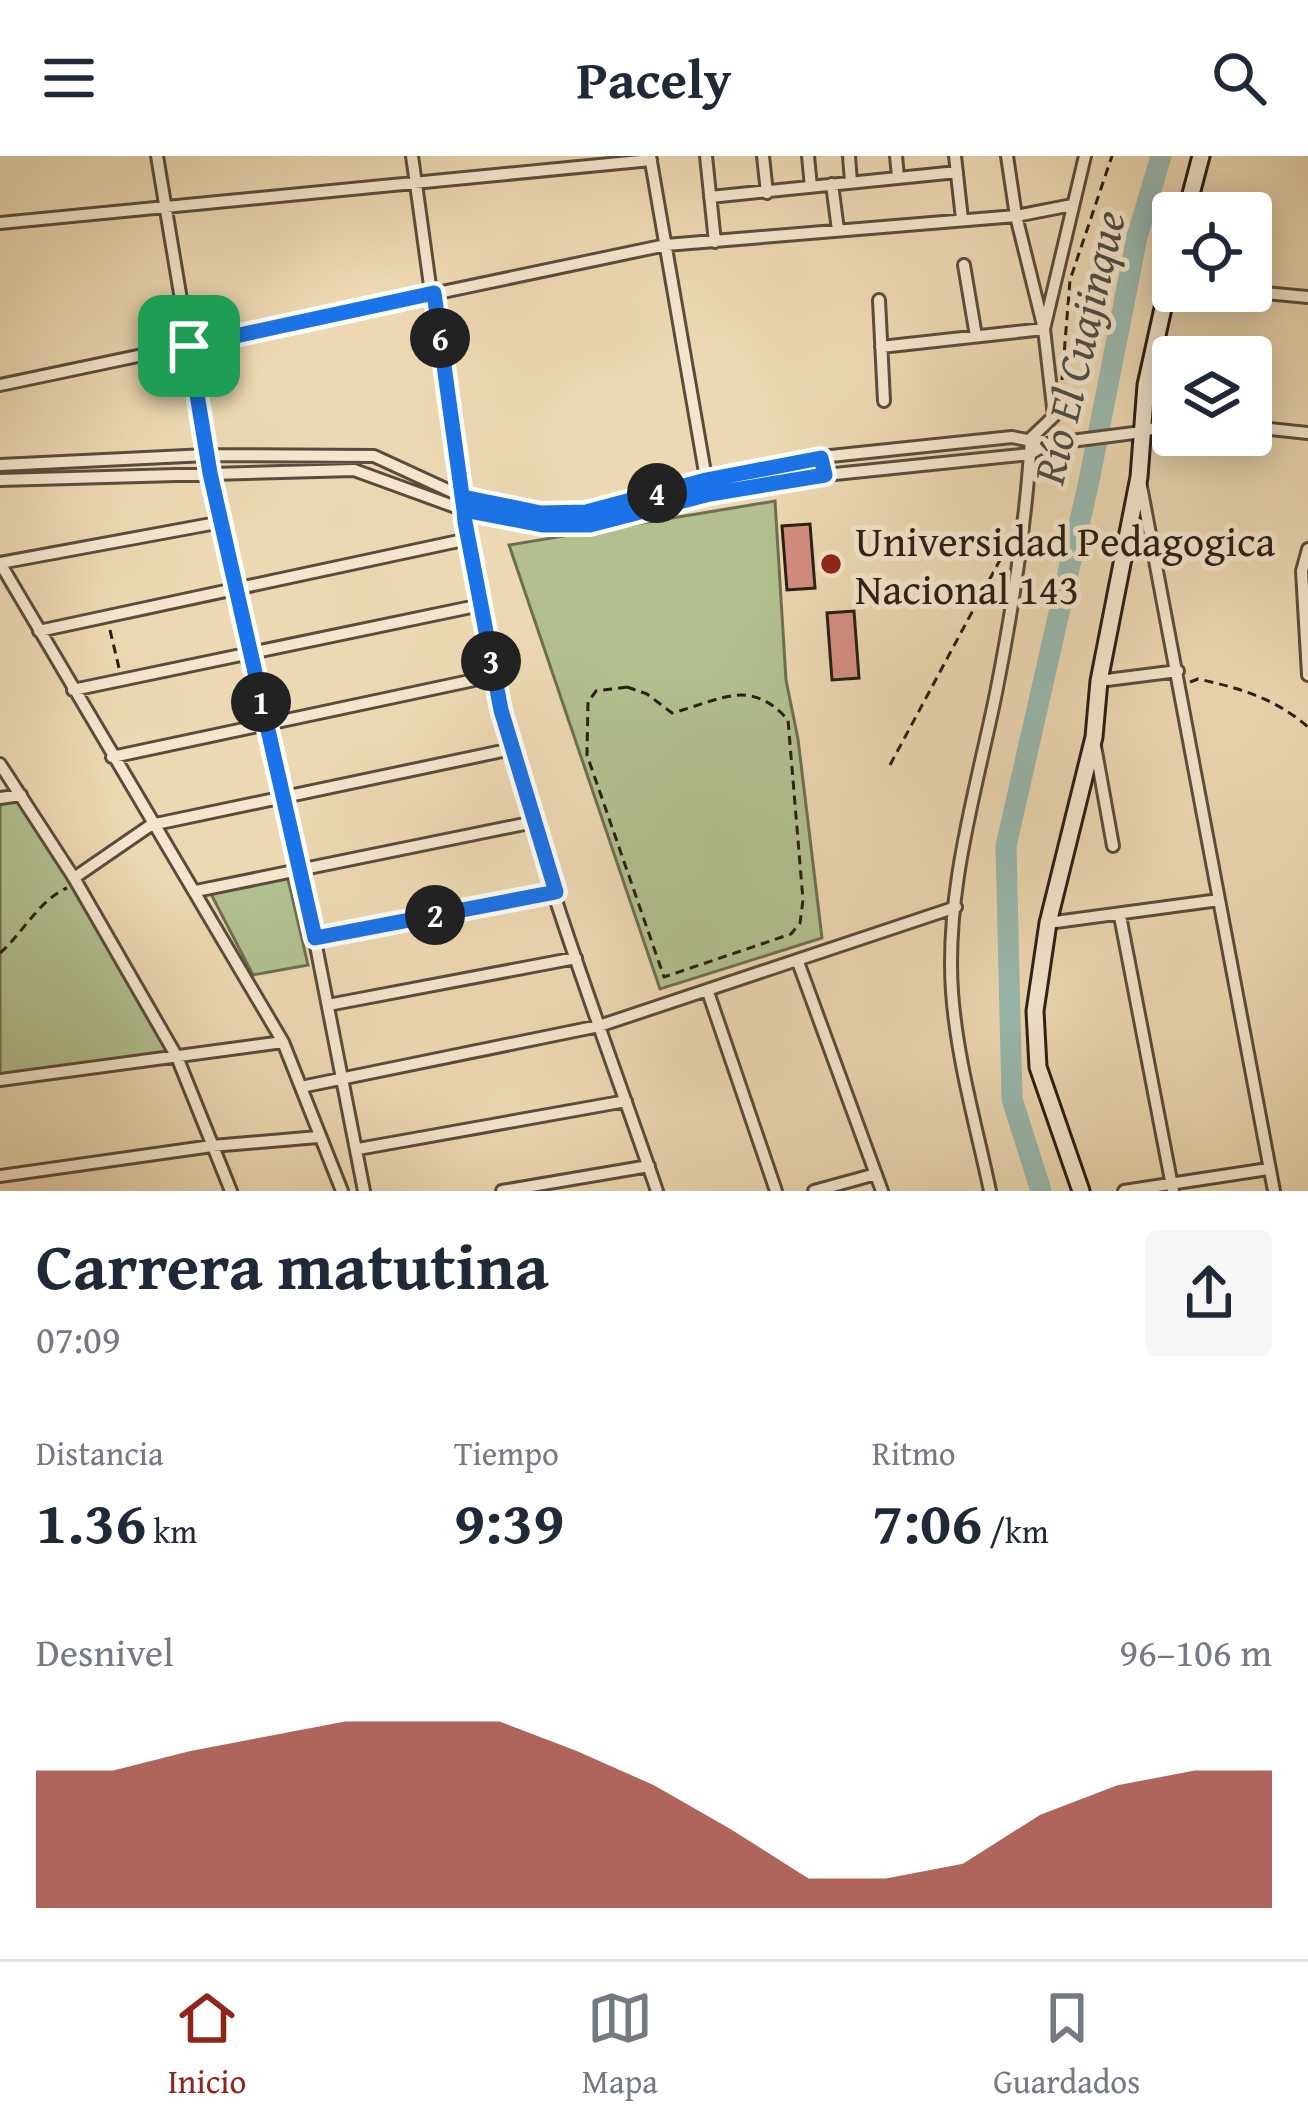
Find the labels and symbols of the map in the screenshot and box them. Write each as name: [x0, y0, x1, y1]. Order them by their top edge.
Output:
water label: Río El Cuajinque: [1015, 204, 1141, 491]
pin: [138, 295, 240, 397]
pin: 6: [410, 308, 470, 368]
pin: 4: [627, 463, 687, 523]
place label: Universidad Pedagogica Nacional 143: [855, 510, 1276, 619]
marker: Universidad Pedagogica Nacional 143: [818, 551, 844, 577]
pin: 3: [461, 631, 521, 691]
pin: 1: [231, 672, 291, 732]
pin: 2: [405, 885, 465, 945]

